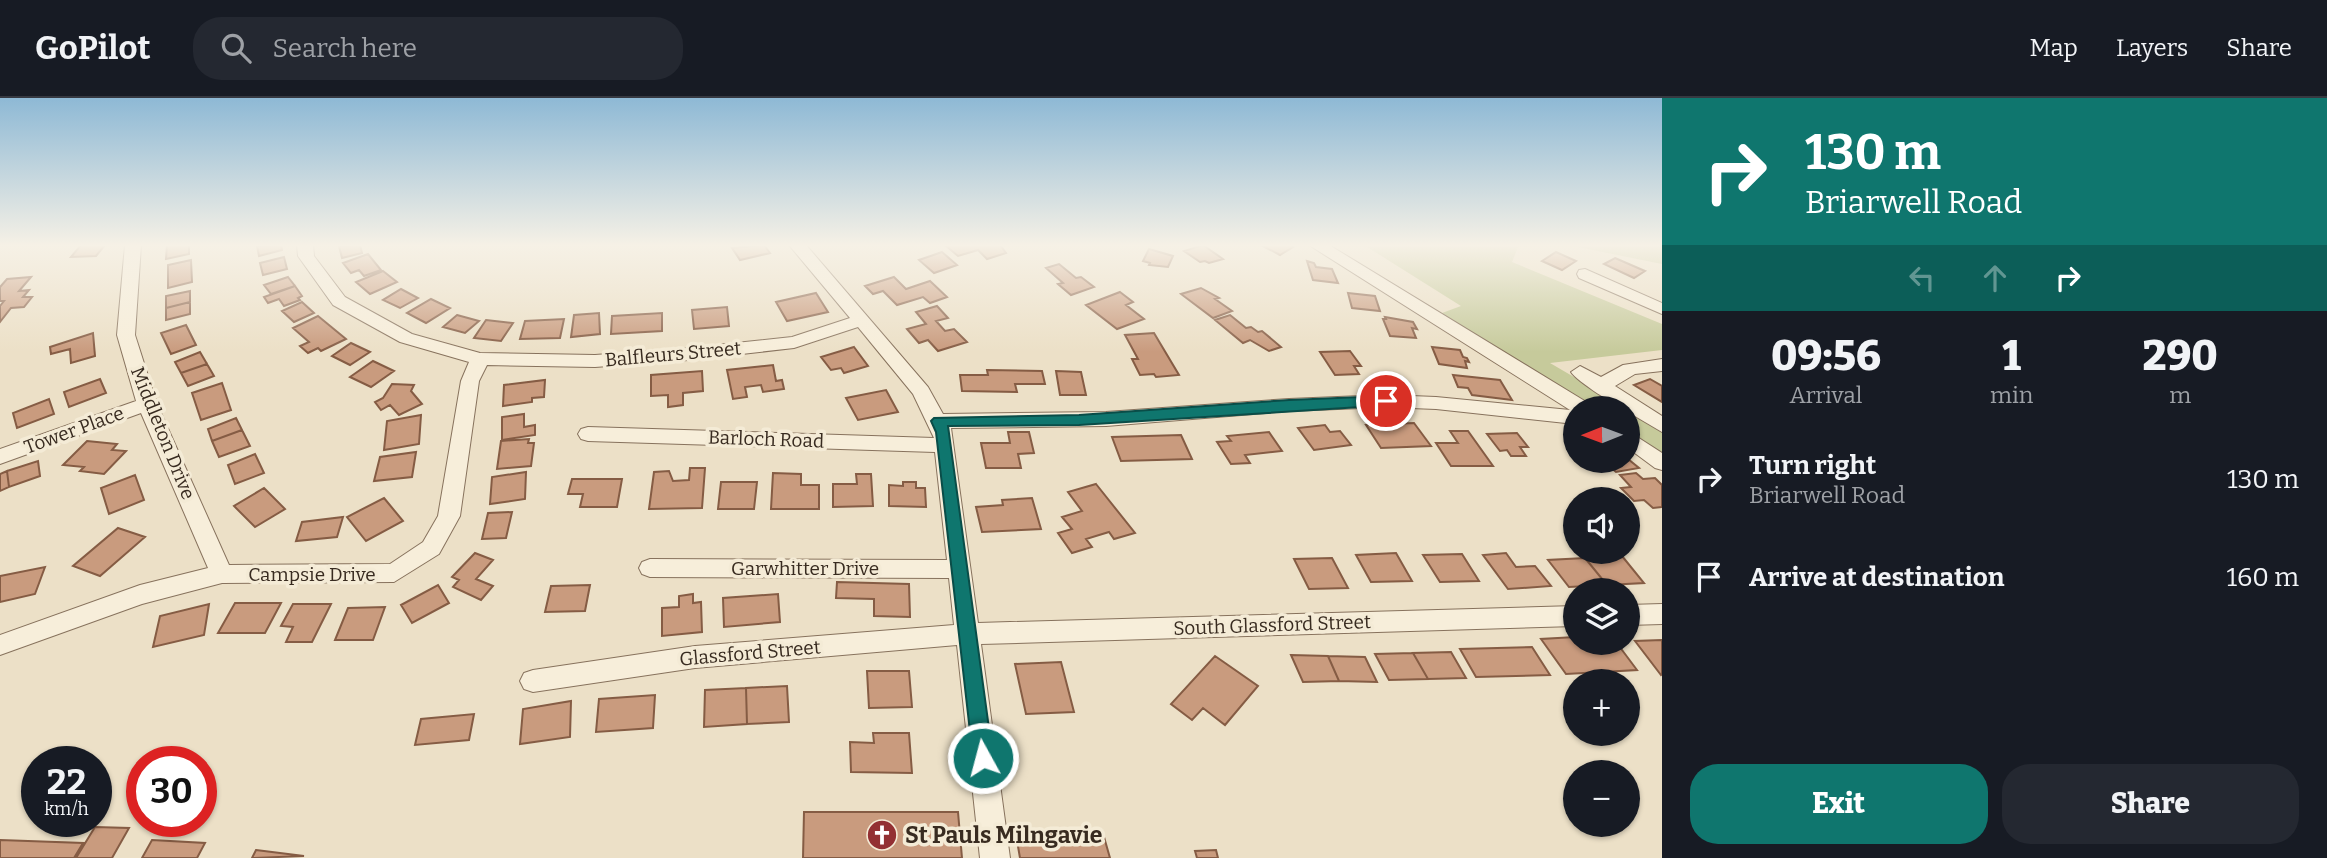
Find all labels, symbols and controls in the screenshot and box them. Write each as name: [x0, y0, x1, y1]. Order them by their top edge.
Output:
search box: [193, 17, 683, 80]
text: GoPilot: [35, 28, 151, 68]
icon: search: [217, 29, 255, 67]
text: Search here: [273, 33, 417, 64]
text: Map: [2030, 34, 2078, 62]
text: Layers: [2116, 34, 2188, 62]
text: Share: [2226, 34, 2292, 62]
text: 130 m: [1805, 123, 1941, 182]
icon: right: [1690, 126, 1781, 217]
text: Briarwell Road: [1805, 183, 2022, 221]
icon: left: [1903, 259, 1941, 297]
icon: ahead: [1976, 259, 2014, 297]
icon: right: [2049, 259, 2087, 297]
text: 09:56: [1771, 331, 1881, 381]
text: 1: [2002, 331, 2021, 381]
text: 290: [2142, 331, 2218, 381]
street label: Balfleurs Street: [604, 337, 742, 371]
street label: Middleton Drive: [126, 363, 200, 503]
pin: [1356, 371, 1416, 431]
text: Arrival: [1790, 381, 1862, 409]
text: min: [1990, 381, 2033, 409]
text: m: [2169, 381, 2191, 409]
icon: arrive: [1367, 382, 1405, 420]
north arrow: [1563, 396, 1640, 472]
map controls: [1563, 396, 1640, 837]
street label: Tower Place: [21, 401, 127, 459]
street label: Barloch Road: [707, 425, 825, 453]
text: Turn right: [1749, 450, 1876, 481]
icon: right: [1690, 460, 1728, 498]
text: 130 m: [2227, 464, 2299, 495]
text: Briarwell Road: [1749, 481, 1905, 509]
button: sound: [1563, 487, 1640, 564]
street label: Garwhitter Drive: [731, 557, 879, 580]
icon: arrive: [1690, 558, 1728, 596]
text: Arrive at destination: [1749, 562, 2004, 593]
text: 160 m: [2227, 562, 2299, 593]
street label: Campsie Drive: [248, 563, 376, 586]
button: layers: [1563, 578, 1640, 655]
street label: South Glassford Street: [1173, 610, 1371, 640]
street label: Glassford Street: [678, 635, 822, 671]
button: +: [1563, 669, 1640, 746]
position arrow: [946, 721, 1020, 795]
speed limit sign: 30: [126, 746, 217, 837]
button: −: [1563, 760, 1640, 837]
text: 22: [47, 761, 86, 803]
button: Exit: [1690, 764, 1988, 844]
button: Share: [2002, 764, 2299, 844]
text: km/h: [44, 798, 89, 820]
church icon: St Pauls Milngavie: [865, 818, 899, 852]
place label: St Pauls Milngavie: [905, 821, 1102, 849]

